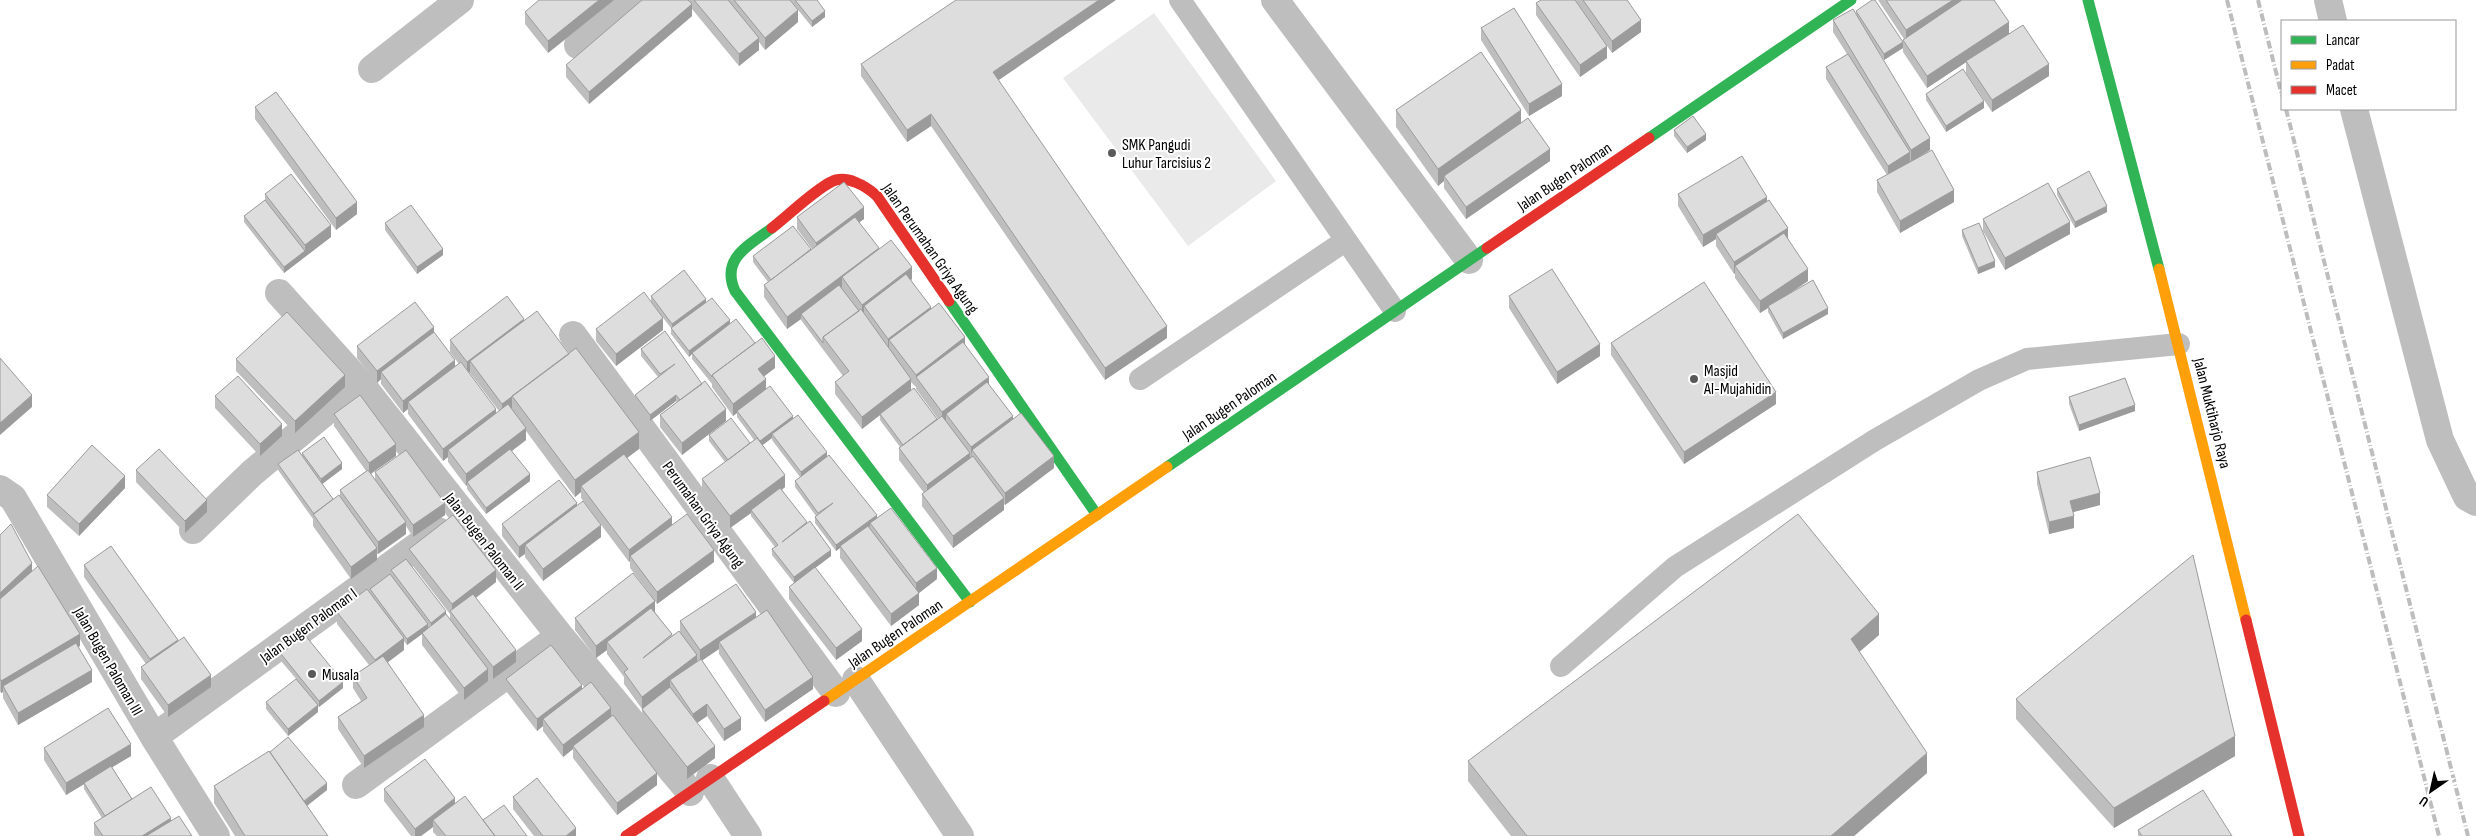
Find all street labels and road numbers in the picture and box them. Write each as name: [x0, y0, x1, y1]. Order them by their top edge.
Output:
street label: Jalan Bugen Paloman: [1513, 139, 1616, 216]
street label: Jalan Perumahan Griya Agung: [877, 179, 982, 318]
street label: Jalan Muktiharjo Raya: [2188, 355, 2234, 471]
street label: Jalan Bugen Paloman: [1178, 368, 1281, 445]
street label: Perumahan Griya Agung: [658, 458, 748, 572]
street label: Jalan Bugen Paloman II: [439, 489, 528, 594]
street label: Jalan Bugen Paloman I: [256, 585, 361, 668]
street label: Jalan Bugen Paloman: [844, 596, 947, 673]
street label: Jalan Bugen Paloman III: [69, 603, 146, 719]

